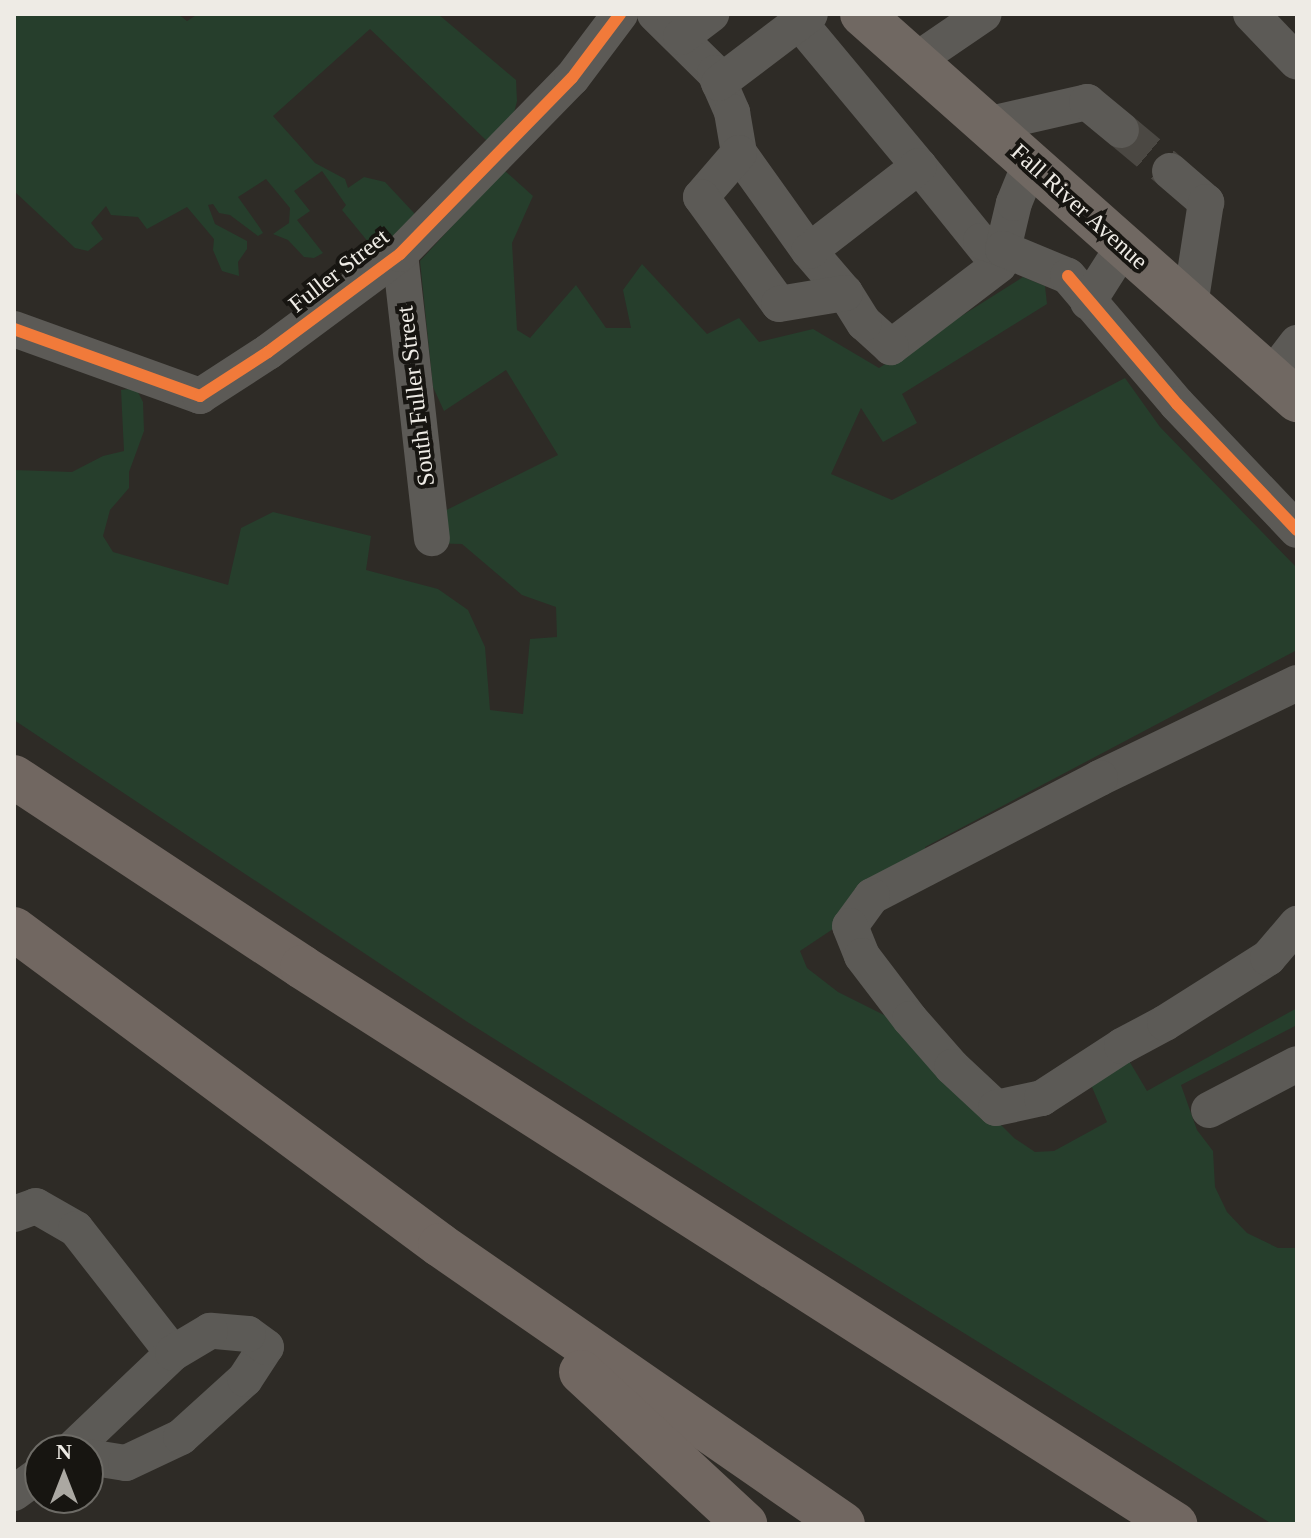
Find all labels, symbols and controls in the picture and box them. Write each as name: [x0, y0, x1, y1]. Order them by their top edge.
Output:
street label: Fall River Avenue: [1004, 138, 1154, 276]
street label: Fuller Street: [283, 223, 395, 319]
street label: South Fuller Street: [391, 304, 441, 488]
north arrow: [24, 1434, 104, 1514]
text: N: [56, 1439, 72, 1464]

